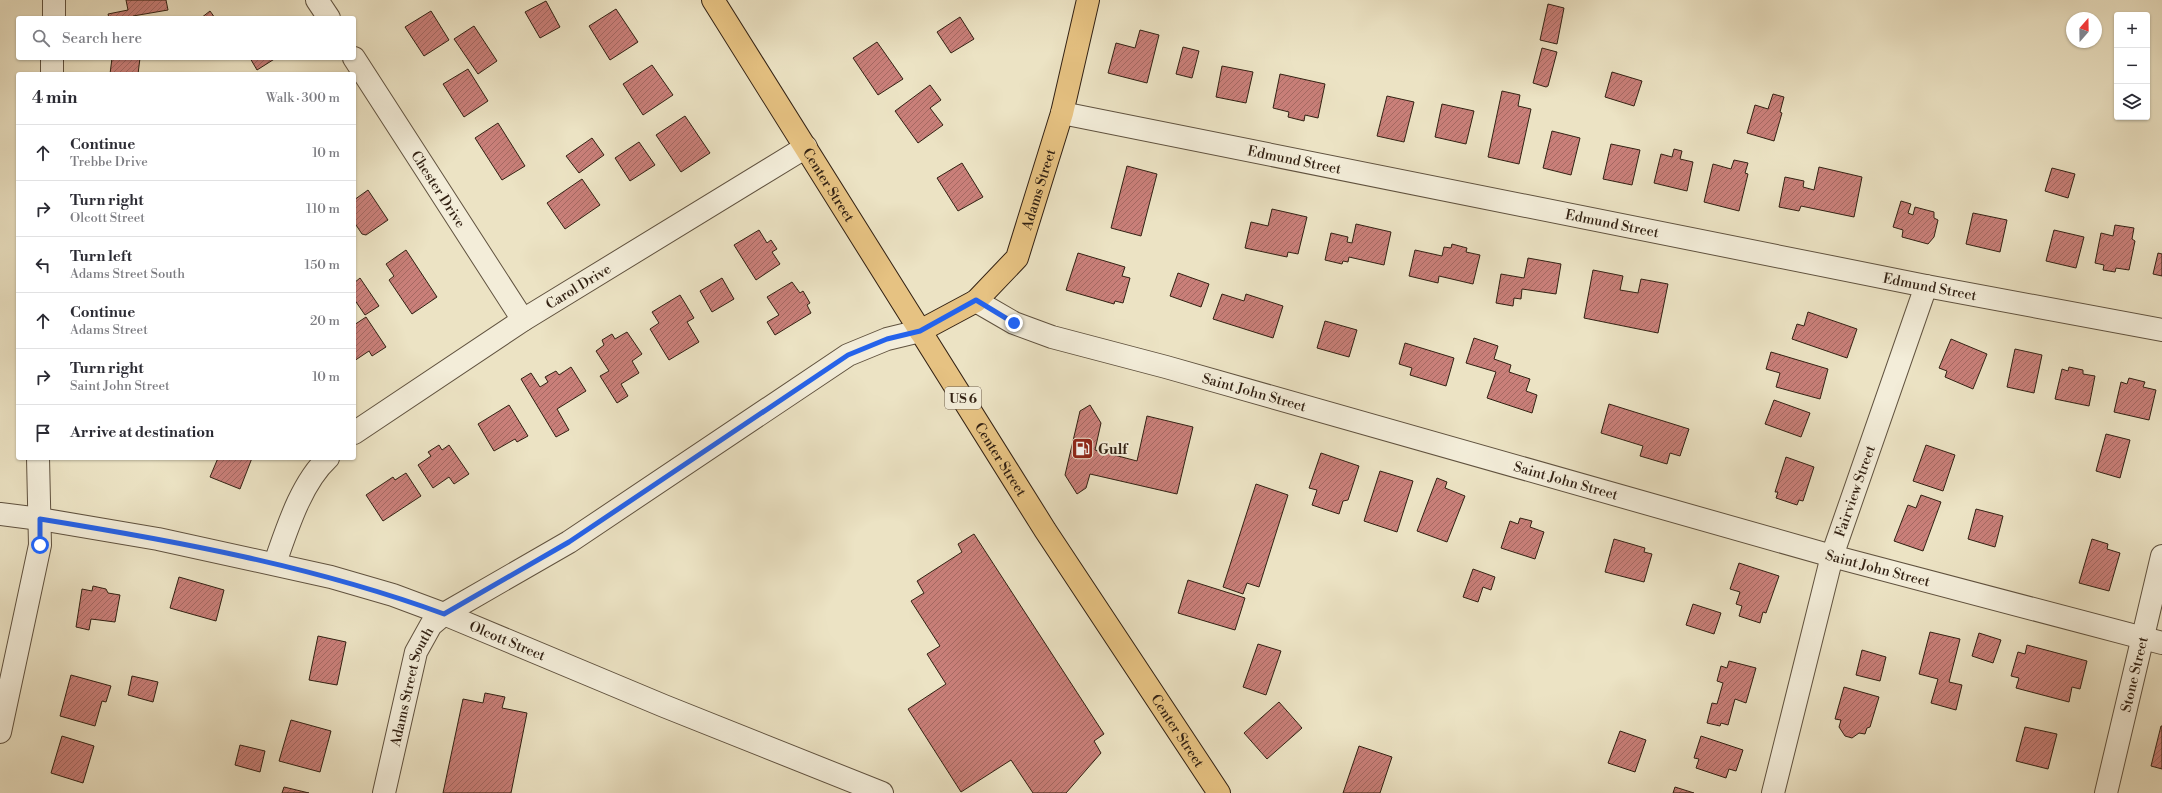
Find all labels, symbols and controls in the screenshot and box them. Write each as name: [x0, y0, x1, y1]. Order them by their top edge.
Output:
north arrow: [2066, 12, 2102, 48]
map controls: [2114, 12, 2150, 120]
button: +: [2114, 12, 2150, 48]
search box: [16, 16, 356, 60]
icon: search: [30, 27, 52, 49]
text: Search here: [62, 29, 142, 48]
button: −: [2114, 48, 2150, 84]
button: layers: [2114, 84, 2150, 120]
text: 4 min: [32, 87, 77, 109]
text: Walk · 300 m: [266, 90, 340, 106]
text: Continue: [70, 135, 135, 154]
icon: ahead: [32, 142, 54, 164]
street label: Edmund Street: [1246, 142, 1343, 179]
text: 10 m: [312, 145, 340, 161]
street label: Center Street: [798, 145, 858, 226]
street label: Adams Street: [1018, 147, 1060, 233]
street label: Chester Drive: [406, 148, 469, 231]
text: Trebbe Drive: [70, 154, 148, 170]
text: Turn right: [70, 191, 144, 210]
icon: right: [32, 198, 54, 220]
text: 110 m: [306, 201, 340, 217]
street label: Edmund Street: [1563, 206, 1660, 242]
text: Olcott Street: [70, 210, 145, 226]
text: Turn left: [70, 247, 132, 266]
icon: left: [32, 254, 54, 276]
text: 150 m: [305, 257, 340, 273]
street label: Carol Drive: [543, 260, 615, 314]
text: Adams Street South: [70, 266, 185, 282]
street label: Edmund Street: [1881, 270, 1978, 305]
text: Continue: [70, 303, 135, 322]
icon: ahead: [32, 310, 54, 332]
text: 20 m: [310, 313, 340, 329]
route end: [1005, 314, 1023, 332]
text: Adams Street: [70, 322, 148, 338]
text: Turn right: [70, 359, 144, 378]
icon: right: [32, 366, 54, 388]
text: 10 m: [312, 369, 340, 385]
street label: Saint John Street: [1200, 370, 1308, 416]
text: Saint John Street: [70, 378, 170, 394]
road number: US 6: [945, 387, 981, 409]
street label: Center Street: [970, 419, 1030, 500]
icon: arrive: [32, 422, 54, 444]
text: Arrive at destination: [70, 423, 214, 442]
fuel station icon: Gulf: [1070, 436, 1096, 462]
place label: Gulf: [1098, 441, 1129, 459]
street label: Fairview Street: [1831, 443, 1880, 540]
street label: Saint John Street: [1511, 458, 1620, 505]
route start: [31, 536, 49, 554]
street label: Saint John Street: [1823, 547, 1932, 591]
street label: Olcott Street: [466, 618, 548, 665]
street label: Adams Street South: [387, 624, 438, 749]
street label: Stone Street: [2117, 635, 2153, 714]
street label: Center Street: [1146, 691, 1208, 771]

